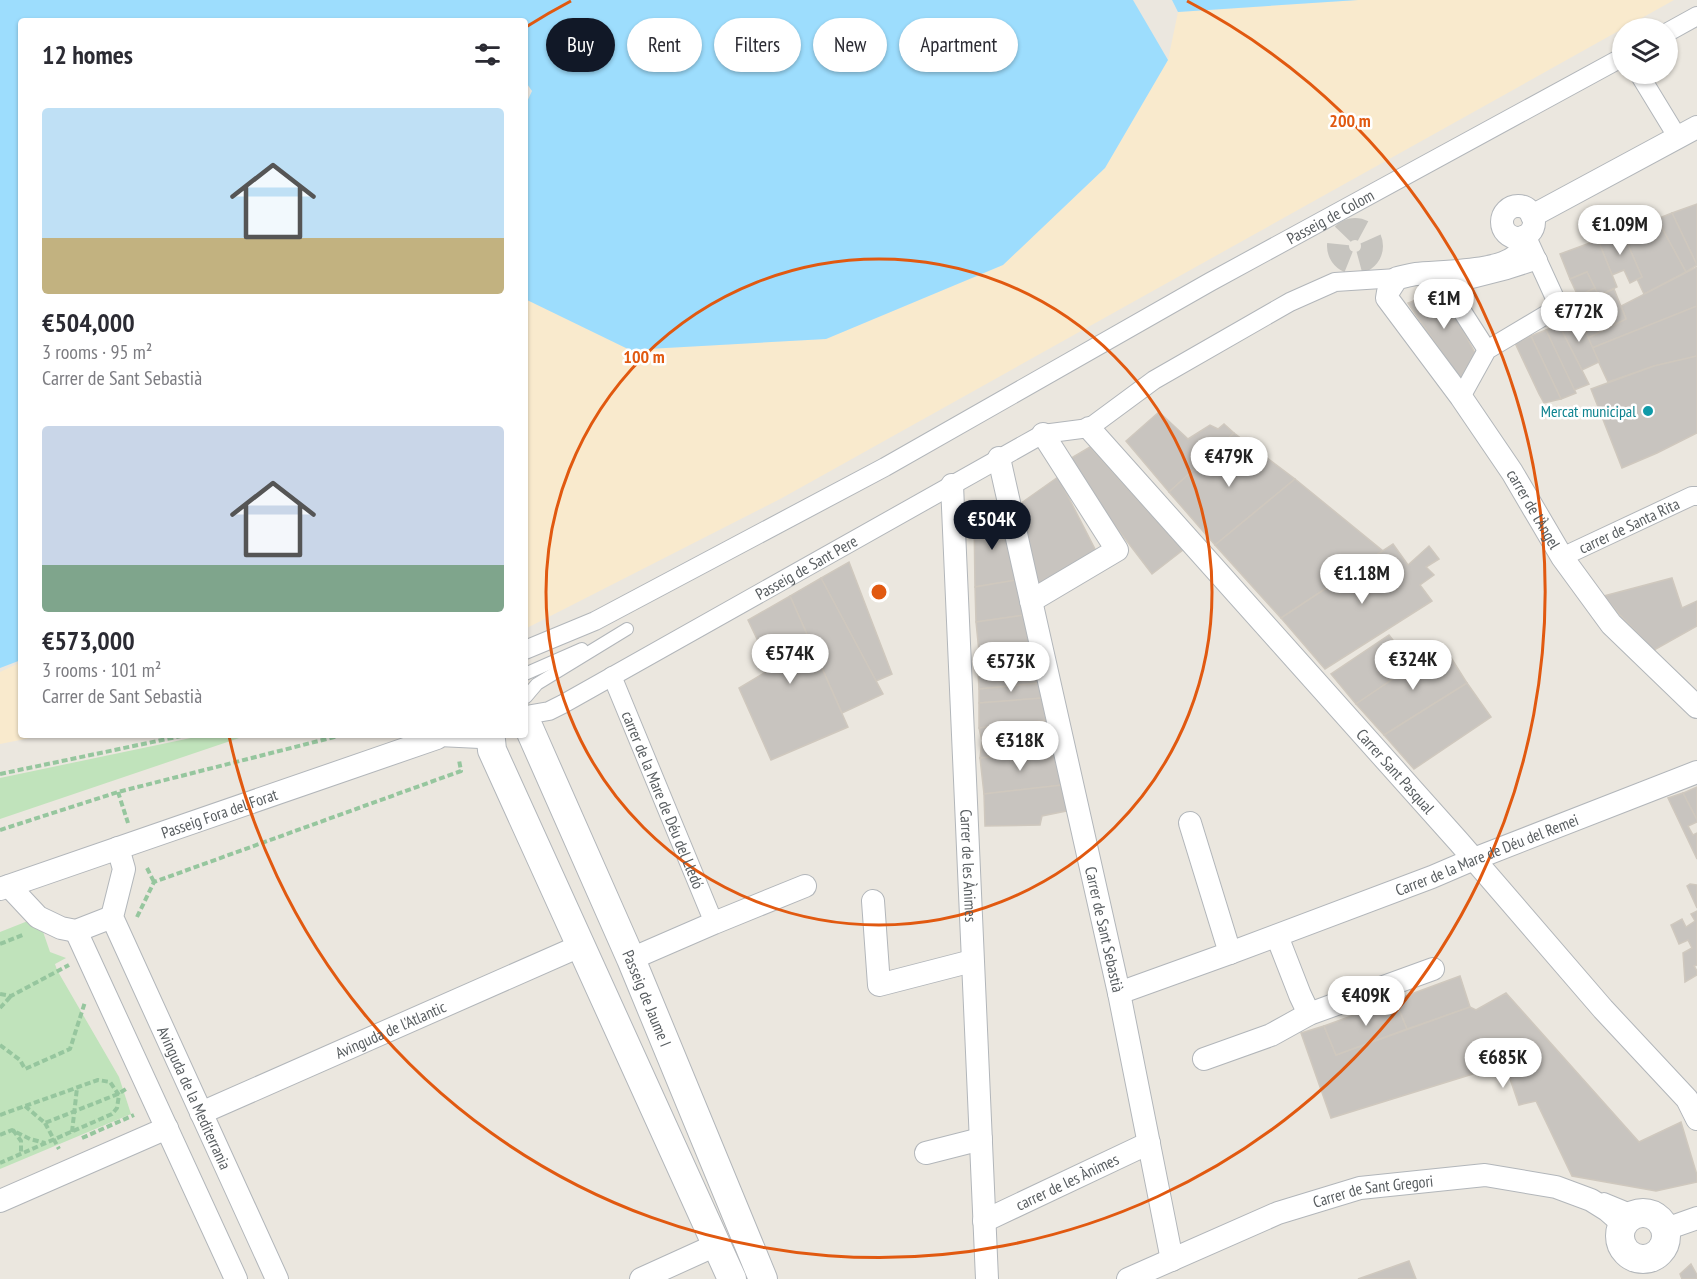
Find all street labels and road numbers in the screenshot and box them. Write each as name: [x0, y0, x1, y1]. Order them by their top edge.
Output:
street label: Passeig de Colom: [1283, 185, 1377, 248]
street label: carrer de l'Àngel: [1503, 466, 1565, 553]
street label: carrer de Santa Rita: [1576, 493, 1682, 558]
street label: Passeig de Sant Pere: [752, 531, 861, 604]
street label: carrer de la Mare de Déu del Lledó: [618, 708, 709, 892]
street label: Carrer Sant Pasqual: [1352, 724, 1439, 818]
street label: Passeig Fora del Forat: [159, 784, 281, 843]
street label: Carrer de les Ànimes: [956, 809, 981, 922]
street label: Carrer de la Mare de Déu del Remei: [1392, 809, 1581, 900]
street label: Carrer de Sant Sebastià: [1081, 864, 1129, 994]
street label: Passeig de Jaume I: [618, 947, 676, 1050]
street label: Avinguda de l'Atlantic: [332, 996, 449, 1063]
street label: Avinguda de la Mediterrania: [153, 1023, 236, 1173]
street label: carrer de les Ànimes: [1012, 1149, 1122, 1215]
street label: Carrer de Sant Gregori: [1310, 1170, 1434, 1212]

